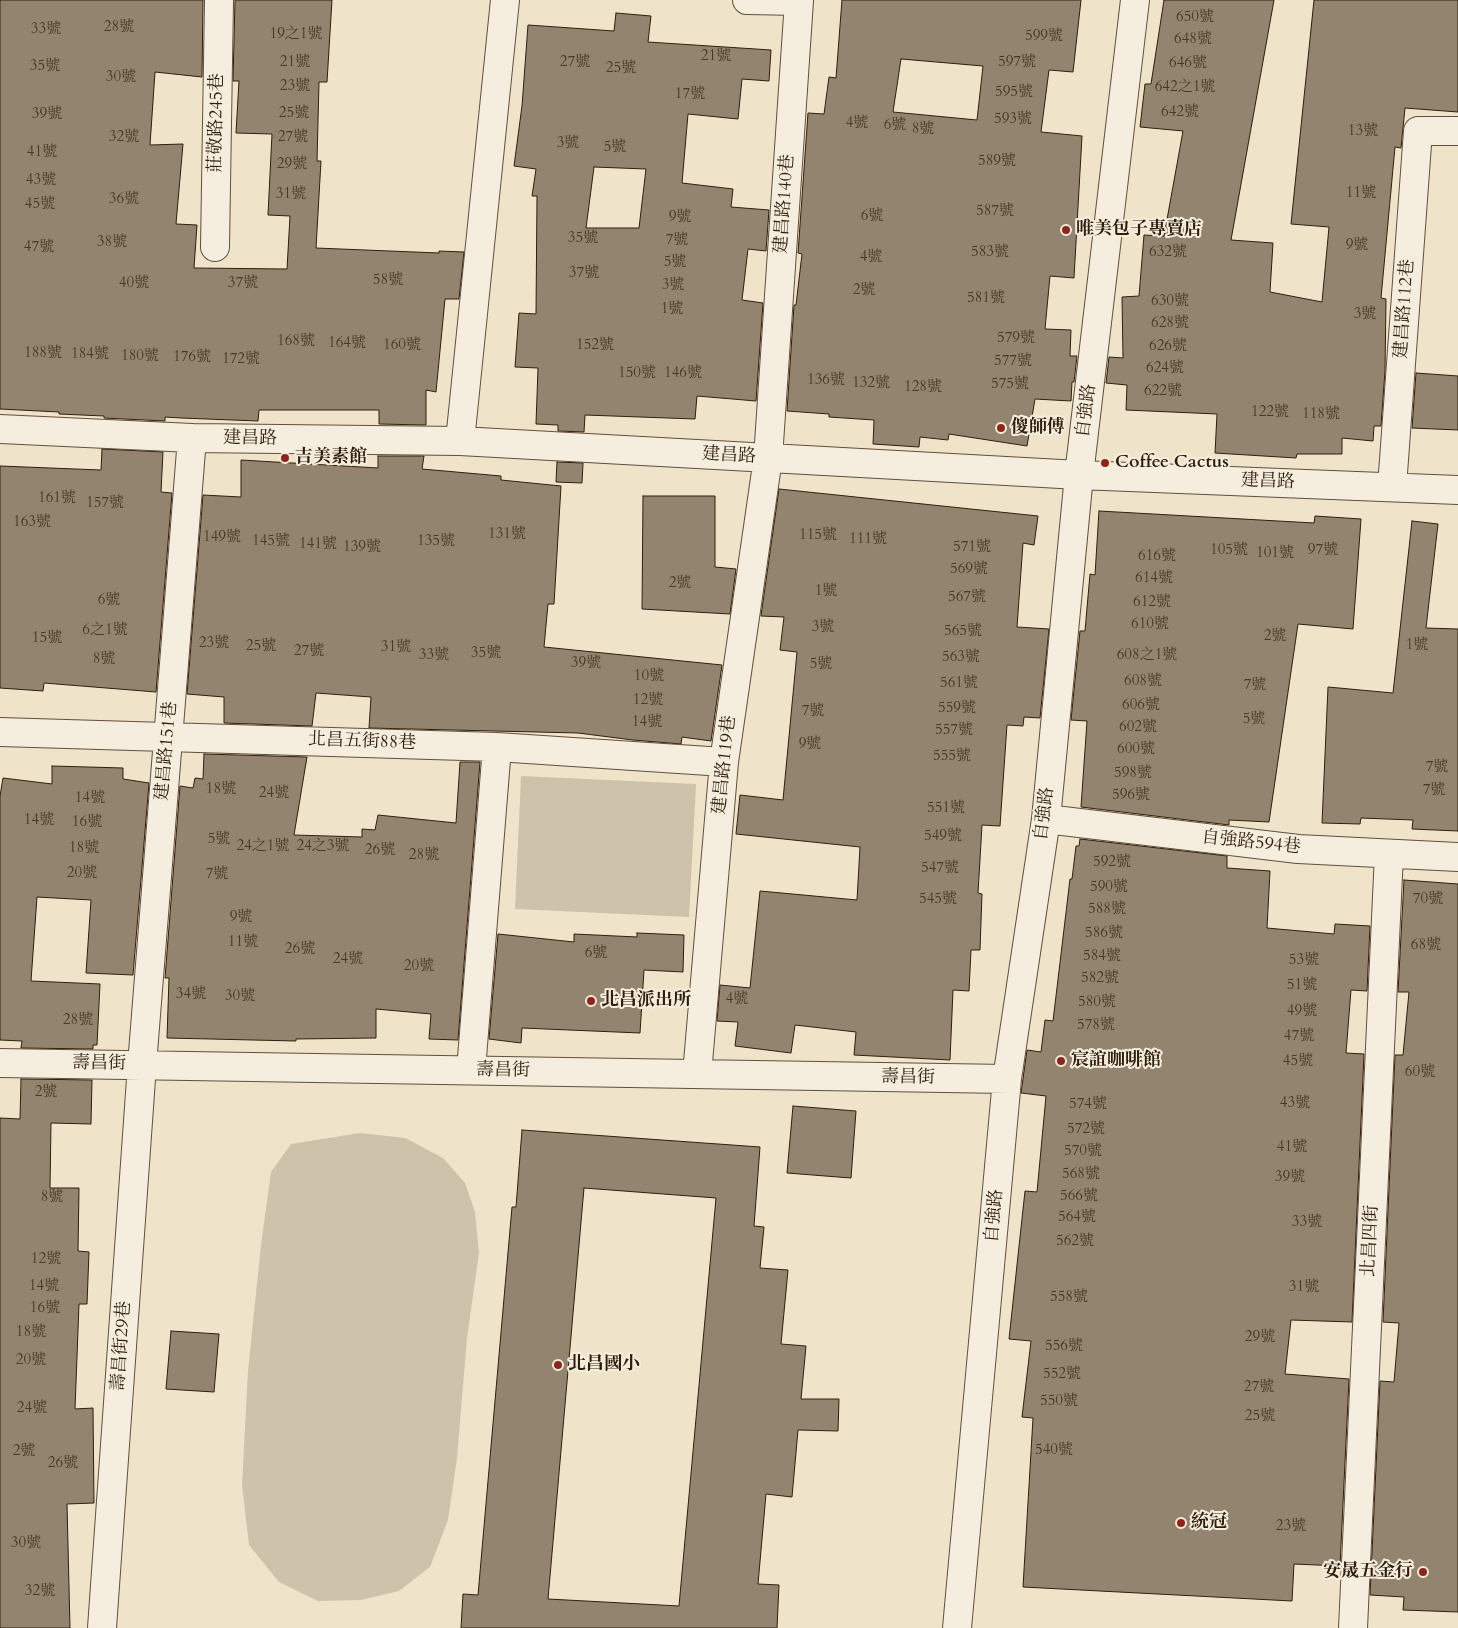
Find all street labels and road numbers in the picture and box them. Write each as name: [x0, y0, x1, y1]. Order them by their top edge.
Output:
street label: 莊敬路245巷: [205, 73, 229, 173]
street label: 建昌路140巷: [771, 154, 799, 254]
street label: 建昌路112巷: [1391, 259, 1419, 359]
street label: 自強路: [1073, 383, 1101, 439]
street label: 建昌路: [223, 428, 277, 450]
street label: 建昌路: [701, 444, 757, 468]
street label: 建昌路: [1241, 470, 1295, 494]
street label: 建昌路151巷: [152, 700, 182, 802]
street label: 建昌路119巷: [709, 714, 741, 816]
street label: 北昌五街88巷: [307, 729, 417, 755]
street label: 自強路: [1031, 786, 1059, 842]
street label: 自強路594巷: [1200, 827, 1302, 859]
street label: 壽昌街: [72, 1053, 126, 1075]
street label: 壽昌街: [476, 1060, 530, 1082]
street label: 壽昌街: [881, 1067, 935, 1089]
street label: 自強路: [982, 1188, 1008, 1244]
street label: 北昌四街: [1358, 1204, 1384, 1278]
street label: 壽昌街29巷: [108, 1300, 136, 1392]

